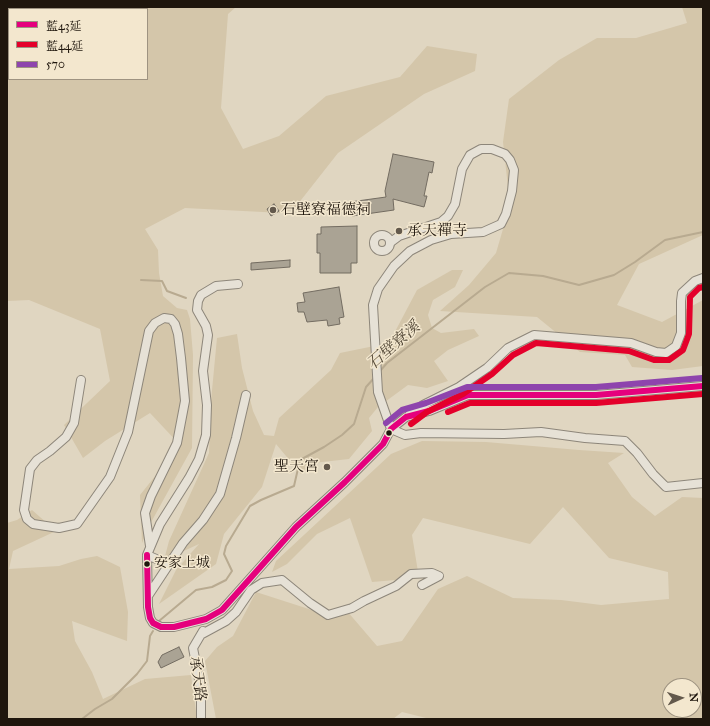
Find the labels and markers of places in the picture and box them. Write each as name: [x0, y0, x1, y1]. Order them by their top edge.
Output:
place label: 石壁寮福德祠: [281, 201, 371, 219]
marker: 石壁寮福德祠: [268, 205, 278, 215]
place label: 承天禪寺: [407, 222, 467, 240]
marker: 承天禪寺: [394, 226, 404, 236]
unlabelled marker: [384, 428, 394, 438]
place label: 聖天宮: [274, 458, 319, 476]
marker: 聖天宮: [322, 462, 332, 472]
place label: 安家上城: [154, 556, 210, 572]
marker: 安家上城: [142, 559, 152, 569]

